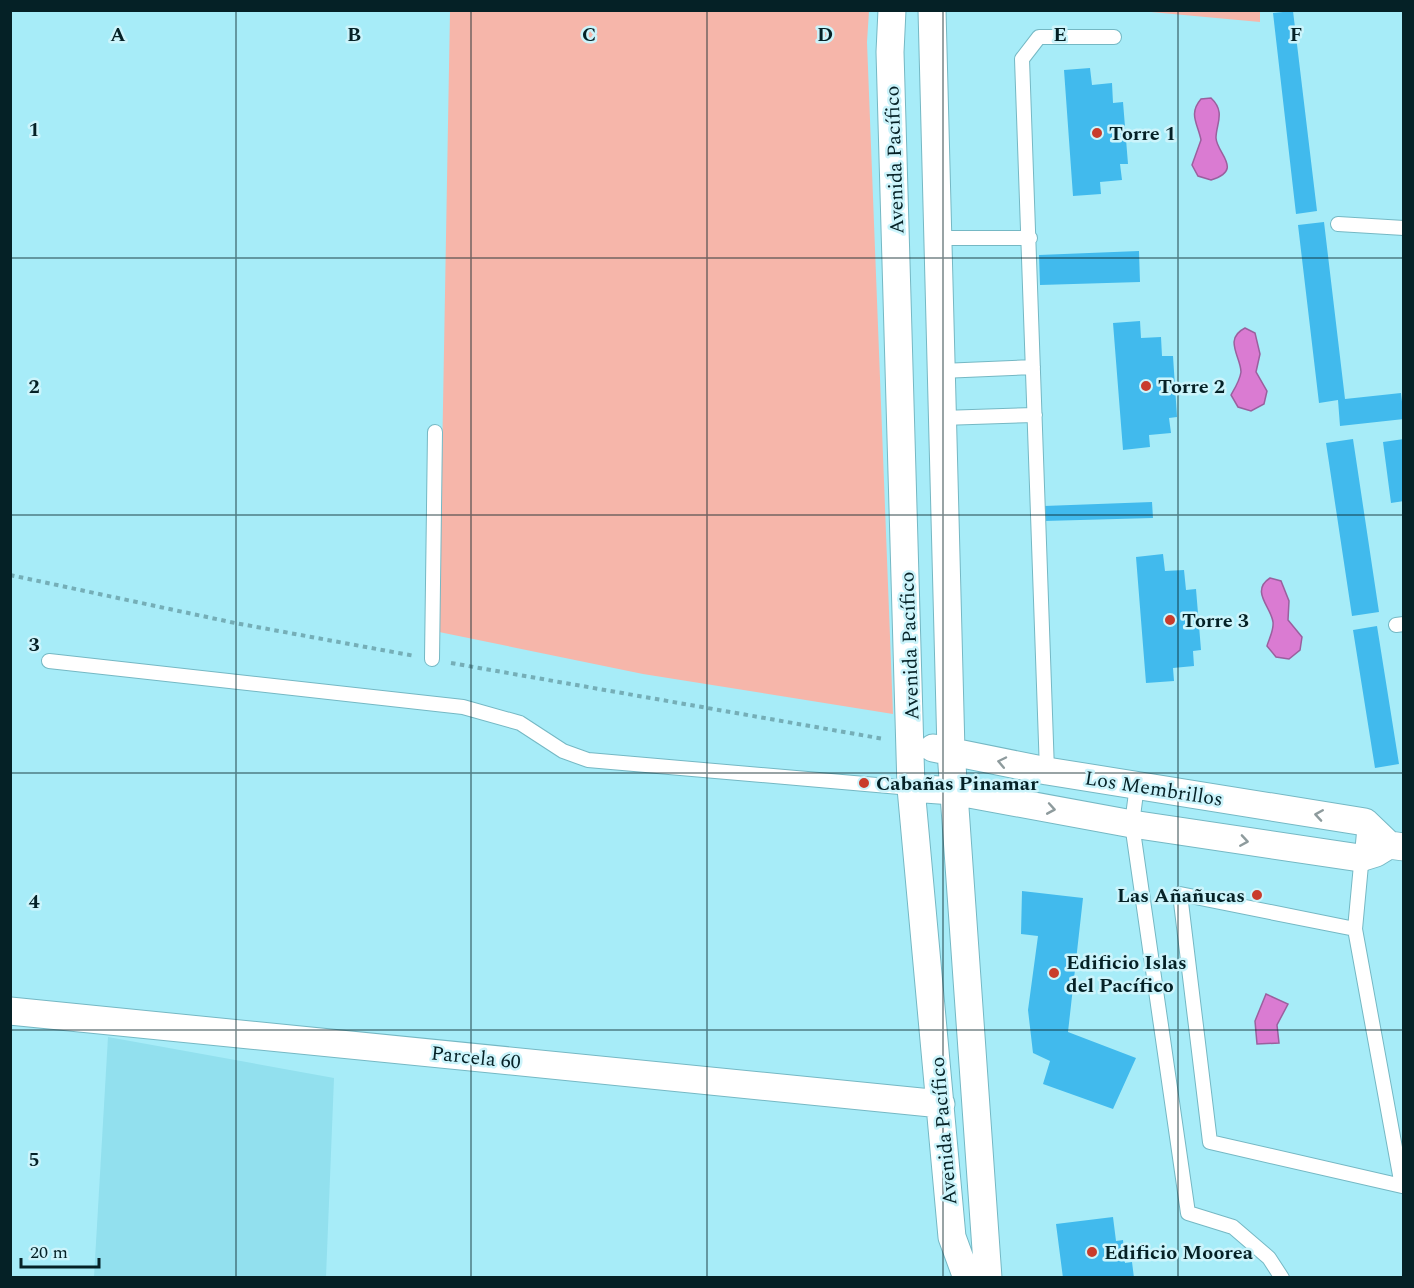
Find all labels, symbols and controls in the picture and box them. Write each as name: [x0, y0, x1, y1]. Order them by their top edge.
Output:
text: A: [110, 20, 126, 50]
text: B: [347, 20, 361, 50]
text: C: [582, 20, 596, 50]
text: D: [817, 20, 833, 50]
text: E: [1053, 20, 1067, 50]
text: F: [1290, 20, 1302, 50]
street label: Avenida Pacífico: [877, 85, 913, 235]
text: 1: [28, 115, 40, 145]
place label: Torre 1: [1109, 119, 1176, 149]
marker: Torre 1: [1090, 126, 1104, 140]
text: 2: [28, 372, 40, 402]
place label: Torre 2: [1158, 372, 1225, 402]
marker: Torre 2: [1139, 379, 1153, 393]
street label: Avenida Pacífico: [892, 571, 928, 721]
place label: Torre 3: [1182, 606, 1249, 636]
marker: Torre 3: [1163, 613, 1177, 627]
text: 3: [28, 630, 40, 660]
one-way arrow: [997, 756, 1007, 769]
street label: Los Membrillos: [1083, 763, 1225, 815]
place label: Cabañas Pinamar: [876, 769, 1039, 799]
marker: Cabañas Pinamar: [857, 776, 871, 790]
one-way arrow: [1046, 802, 1056, 815]
one-way arrow: [1314, 809, 1323, 821]
one-way arrow: [1239, 834, 1248, 846]
place label: Las Añañucas: [1117, 881, 1245, 911]
text: 4: [28, 887, 40, 917]
marker: Las Añañucas: [1250, 888, 1264, 902]
place label: Edificio Islas del Pacífico: [1066, 948, 1187, 1001]
marker: Edificio Islas del Pacífico: [1047, 966, 1061, 980]
street label: Parcela 60: [430, 1038, 522, 1078]
street label: Avenida Pacífico: [923, 1056, 965, 1206]
text: 5: [28, 1145, 40, 1175]
scale bar: [21, 1231, 99, 1269]
place label: Edificio Moorea: [1104, 1238, 1254, 1268]
text: 20 m: [30, 1239, 68, 1266]
marker: Edificio Moorea: [1085, 1245, 1099, 1259]

